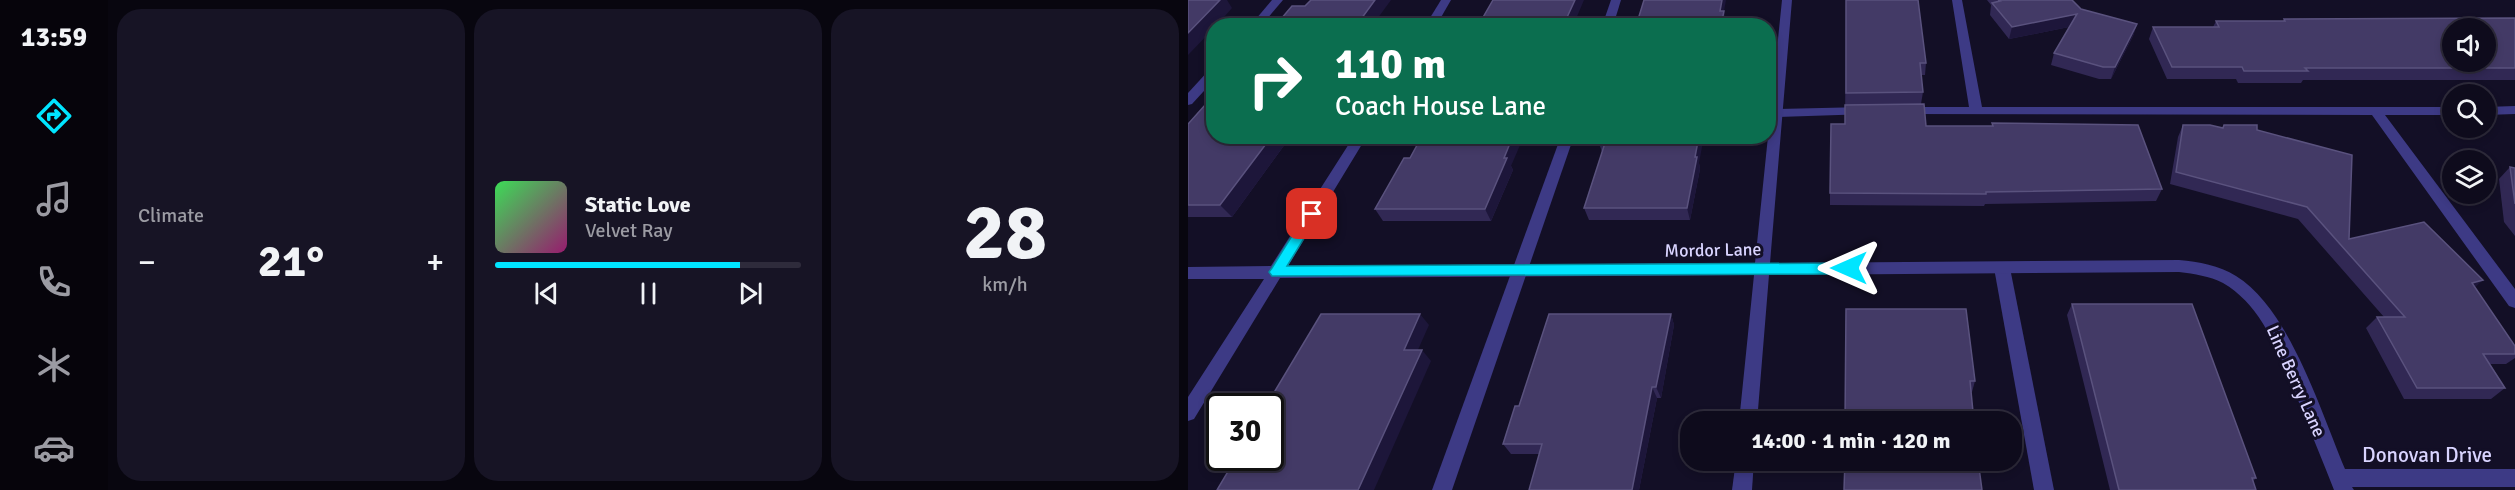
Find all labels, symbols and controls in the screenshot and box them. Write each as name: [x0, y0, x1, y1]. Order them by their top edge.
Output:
map controls: [2442, 18, 2496, 204]
button: sound: [2442, 18, 2496, 72]
text: 13:59: [21, 21, 87, 54]
text: 110 m: [1335, 39, 1446, 90]
icon: right: [1236, 42, 1314, 120]
button: search: [2442, 84, 2496, 138]
text: Coach House Lane: [1335, 90, 1546, 123]
icon: directions: [33, 95, 75, 137]
button: layers: [2442, 150, 2496, 204]
icon: music: [33, 178, 75, 220]
text: 28: [963, 185, 1047, 281]
pin: [1286, 188, 1337, 239]
text: Static Love: [585, 191, 691, 218]
icon: arrive: [1295, 197, 1328, 230]
text: Climate: [138, 203, 204, 228]
text: Velvet Ray: [585, 218, 673, 243]
text: 21°: [258, 234, 324, 289]
position arrow: [1817, 236, 1881, 300]
street label: Mordor Lane: [1664, 238, 1762, 262]
text: −: [138, 242, 156, 283]
text: +: [426, 242, 444, 283]
icon: phone: [33, 261, 75, 303]
text: km/h: [982, 272, 1028, 297]
icon: previous: [530, 277, 563, 310]
icon: pause: [632, 277, 665, 310]
icon: next: [734, 277, 767, 310]
street label: Line Berry Lane: [2262, 322, 2330, 440]
icon: climate: [33, 344, 75, 386]
speed limit sign: 30: [1206, 393, 1284, 471]
icon: car: [33, 427, 75, 469]
text: 14:00 · 1 min · 120 m: [1751, 427, 1951, 454]
street label: Donovan Drive: [2362, 442, 2492, 468]

